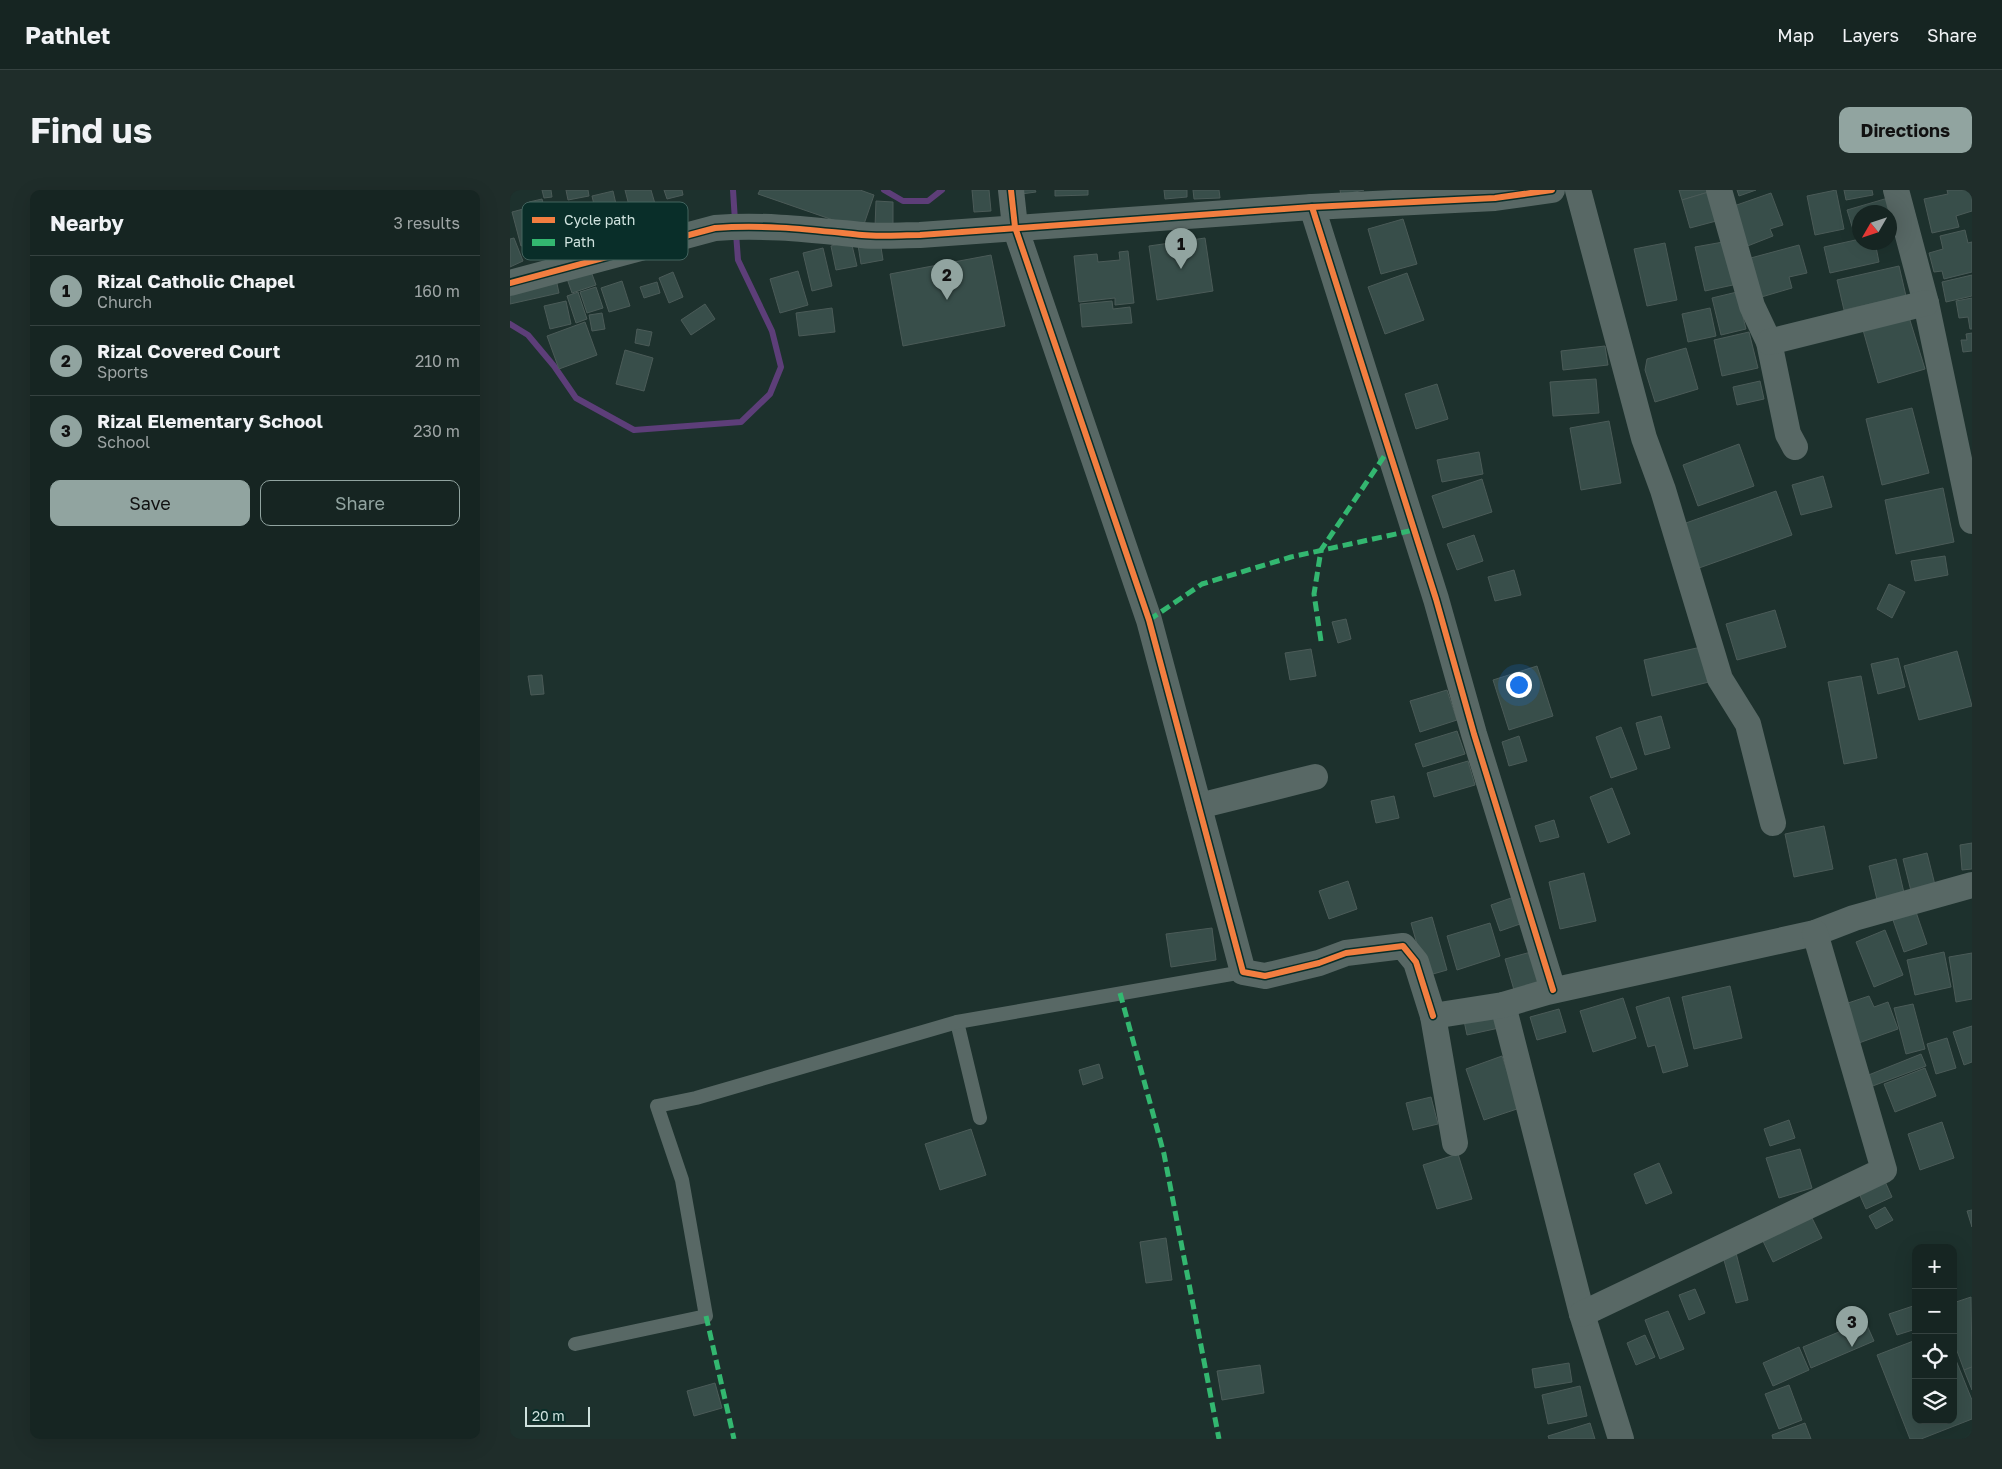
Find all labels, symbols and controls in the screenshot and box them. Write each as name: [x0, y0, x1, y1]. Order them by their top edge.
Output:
text: Pathlet: [25, 20, 110, 49]
text: Map: [1777, 24, 1814, 46]
text: Layers: [1842, 24, 1899, 46]
text: Share: [1927, 24, 1977, 46]
button: Directions: [1839, 107, 1972, 153]
text: Find us: [30, 109, 152, 151]
legend: [522, 202, 688, 260]
north arrow: [1852, 205, 1897, 250]
text: Nearby: [50, 210, 124, 236]
text: Cycle path: [564, 211, 635, 228]
text: 3 results: [393, 213, 460, 233]
pin: 1: [1165, 228, 1197, 269]
text: Path: [564, 233, 595, 250]
pin: 2: [931, 259, 963, 300]
text: Rizal Catholic Chapel: [97, 269, 295, 292]
text: 1: [62, 281, 70, 301]
text: 160 m: [414, 281, 460, 301]
text: Church: [97, 292, 152, 312]
text: Rizal Covered Court: [97, 339, 280, 362]
text: 2: [61, 351, 71, 371]
text: 210 m: [415, 351, 460, 371]
text: Sports: [97, 362, 148, 382]
text: Rizal Elementary School: [97, 409, 323, 432]
text: 3: [61, 421, 71, 441]
text: 230 m: [413, 421, 460, 441]
text: School: [97, 432, 150, 452]
button: Save: [50, 480, 250, 526]
button: Share: [260, 480, 460, 526]
your location: [1506, 672, 1532, 698]
map controls: [1912, 1244, 1957, 1424]
button: +: [1912, 1244, 1957, 1289]
button: −: [1912, 1289, 1957, 1334]
pin: 3: [1836, 1306, 1868, 1347]
button: locate: [1912, 1334, 1957, 1379]
button: layers: [1912, 1379, 1957, 1424]
scale bar: [525, 1404, 590, 1427]
text: 20 m: [532, 1407, 565, 1424]

